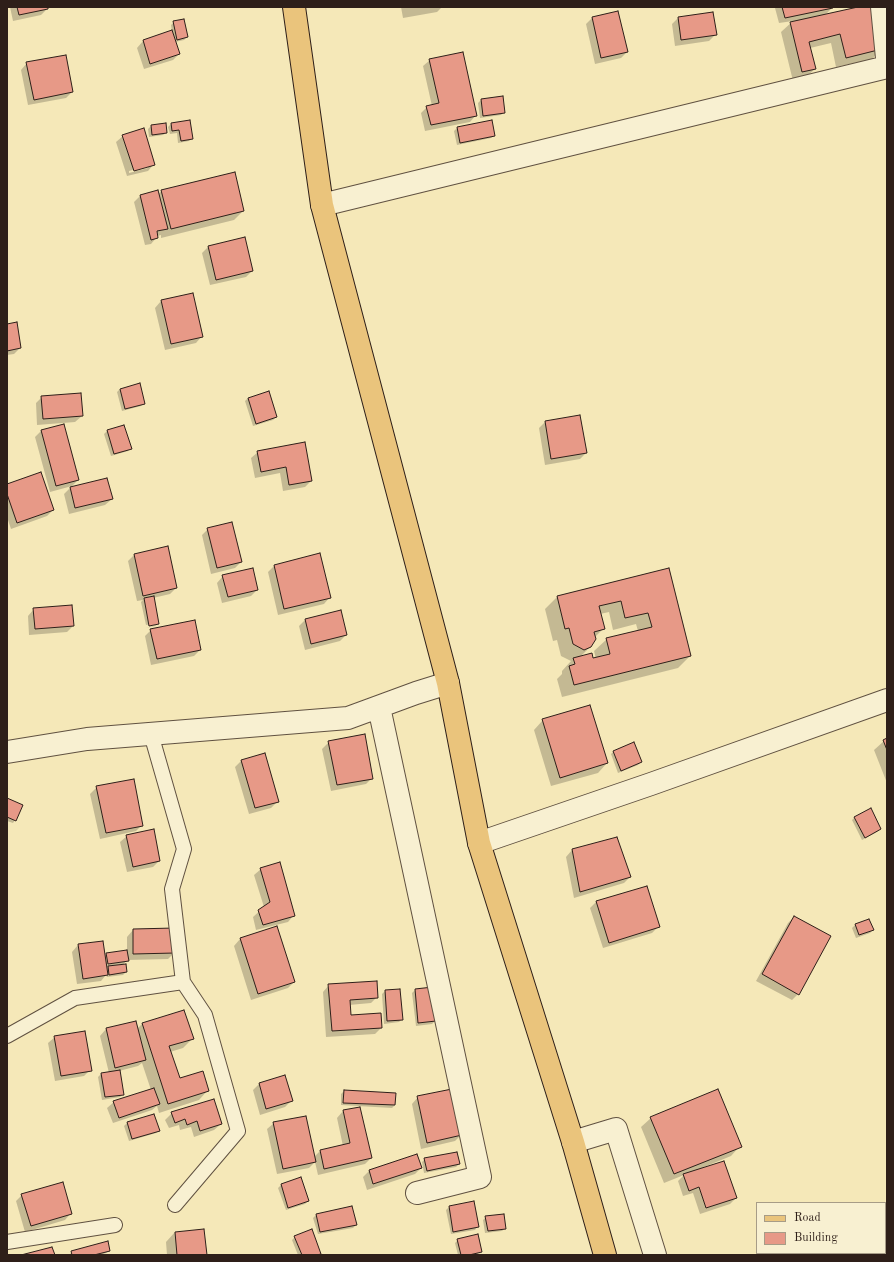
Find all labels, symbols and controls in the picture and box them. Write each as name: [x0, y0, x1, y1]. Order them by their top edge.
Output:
legend: [756, 1202, 886, 1254]
text: Road: [794, 1212, 821, 1224]
text: Building: [794, 1232, 838, 1244]

